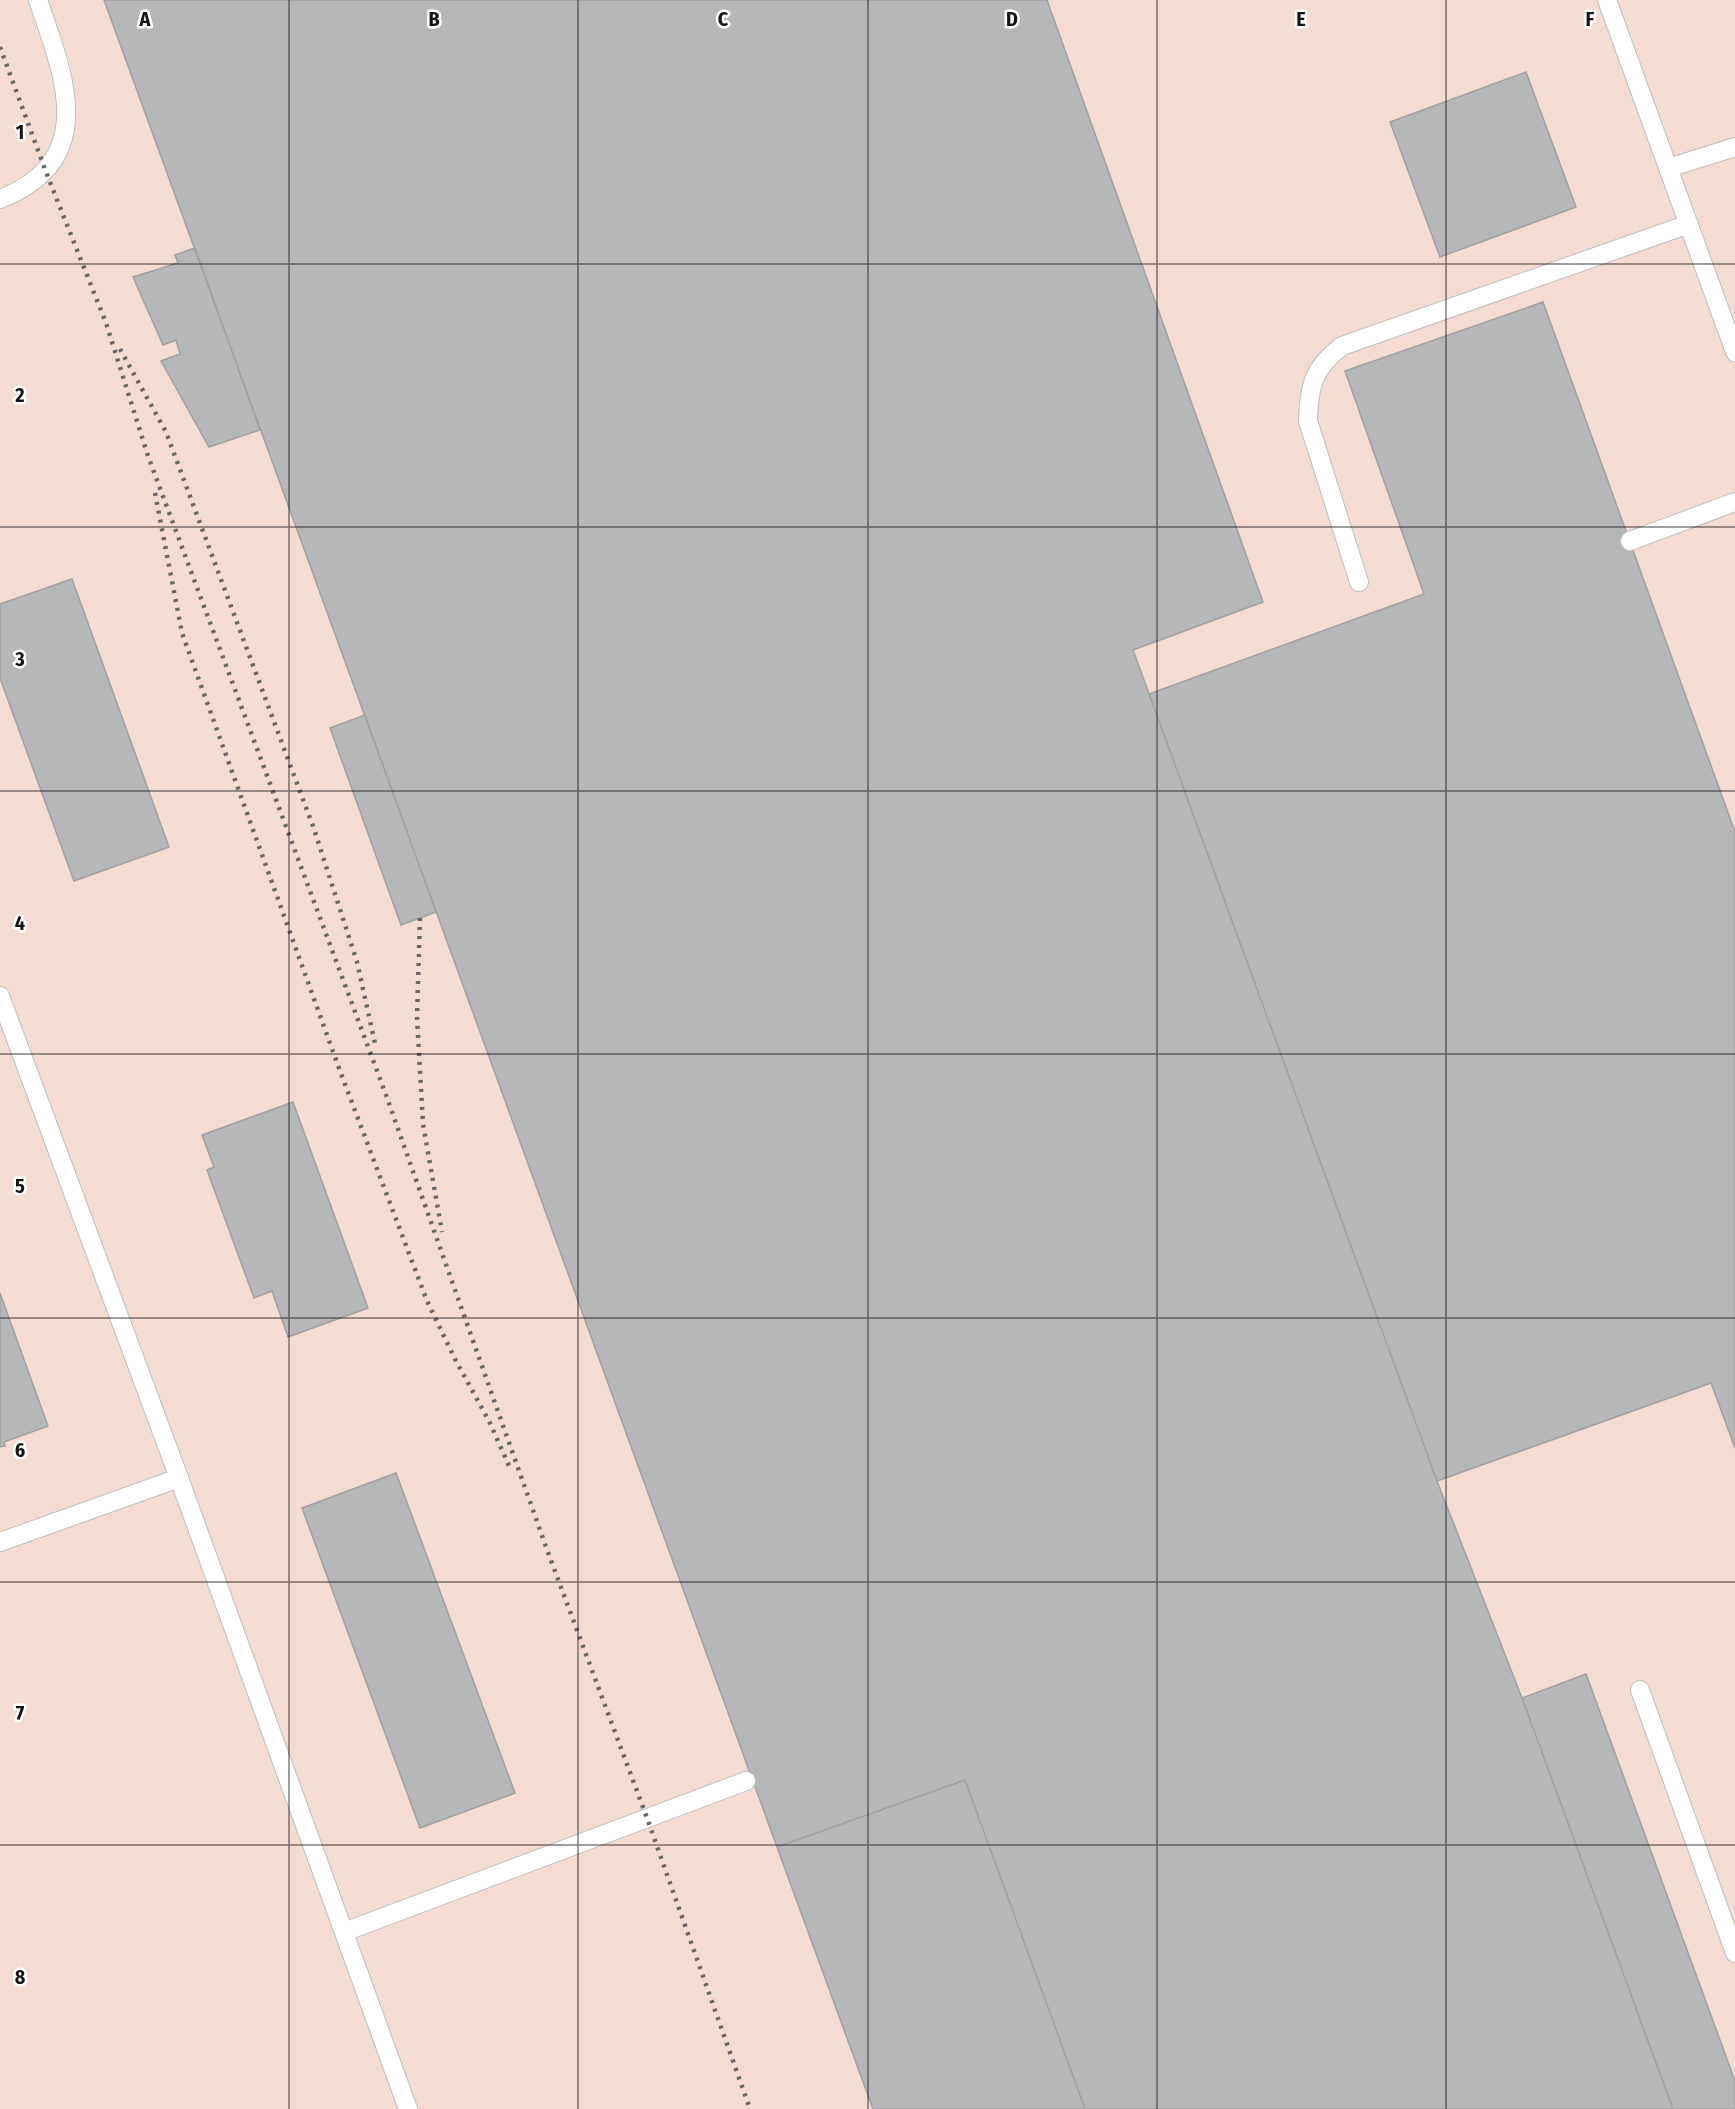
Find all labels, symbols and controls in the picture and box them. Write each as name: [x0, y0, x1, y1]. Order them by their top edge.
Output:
text: A: [139, 7, 152, 31]
text: B: [428, 7, 440, 31]
text: C: [718, 7, 729, 31]
text: D: [1006, 7, 1018, 31]
text: E: [1296, 7, 1306, 31]
text: F: [1586, 7, 1595, 31]
text: 1: [16, 120, 24, 144]
text: 2: [14, 383, 25, 407]
text: 3: [14, 647, 25, 671]
text: 4: [15, 911, 25, 935]
text: 5: [15, 1174, 25, 1198]
text: 6: [15, 1438, 25, 1462]
text: 7: [16, 1701, 25, 1725]
text: 8: [15, 1965, 26, 1989]

